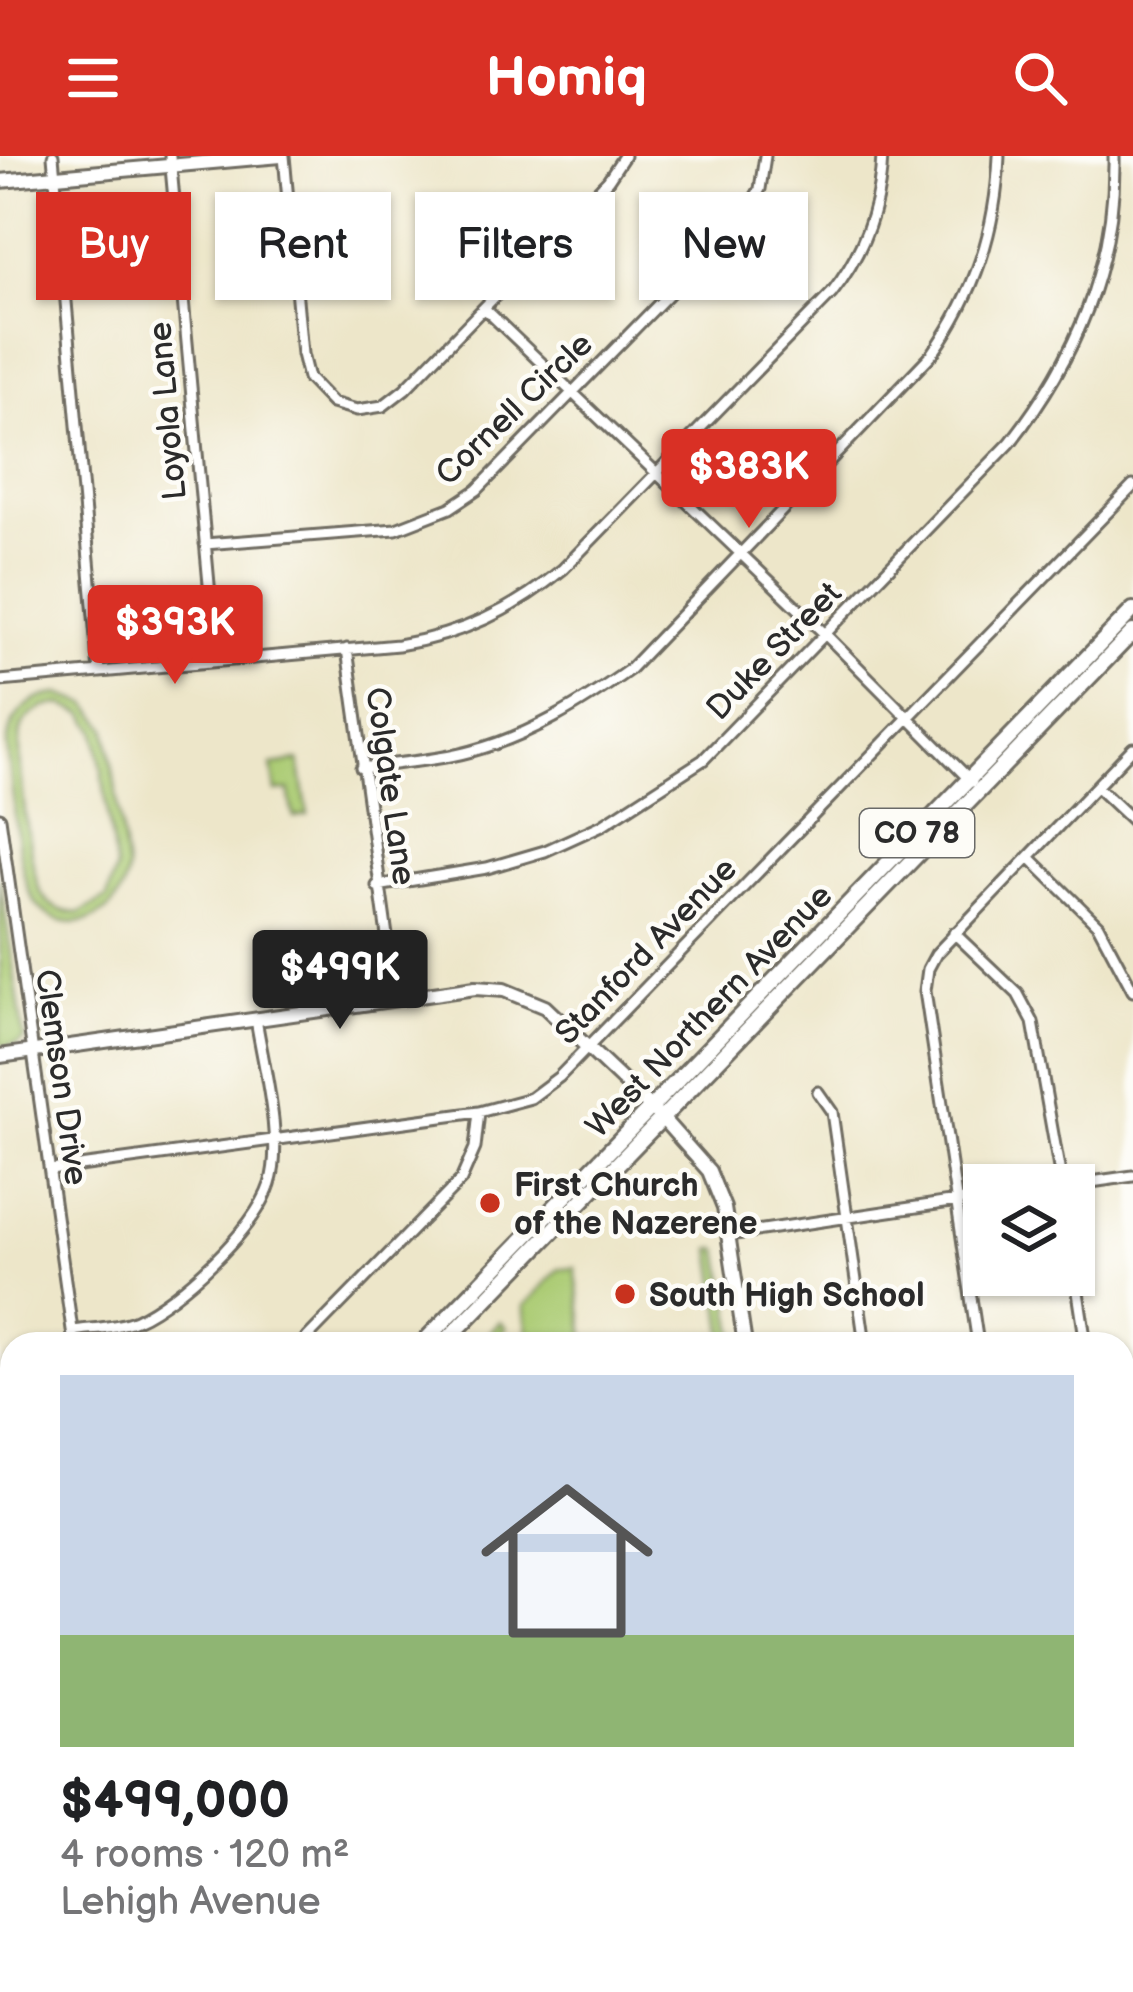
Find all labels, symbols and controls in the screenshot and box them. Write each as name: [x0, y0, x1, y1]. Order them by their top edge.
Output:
icon: menu: [60, 45, 126, 111]
icon: search: [1007, 45, 1073, 111]
text: Homiq: [486, 46, 647, 111]
chip: Buy: [36, 192, 191, 300]
chip: Rent: [215, 192, 391, 300]
chip: Filters: [415, 192, 615, 300]
chip: New: [639, 192, 808, 300]
street label: Loyola Lane: [140, 320, 196, 502]
street label: Cornell Circle: [428, 325, 601, 494]
pin: $383K: [665, 429, 833, 531]
text: $383K: [688, 444, 810, 491]
street label: Duke Street: [699, 574, 850, 729]
pin: $393K: [91, 585, 259, 687]
text: $393K: [115, 600, 235, 647]
street label: Colgate Lane: [356, 685, 424, 888]
road number: CO 78: [860, 809, 974, 857]
street label: Stanford Avenue: [547, 850, 746, 1053]
street label: West Northern Avenue: [578, 876, 841, 1147]
pin: $499K: [256, 930, 424, 1032]
text: $499K: [280, 945, 400, 992]
street label: Clemson Drive: [26, 967, 96, 1188]
map controls: [963, 1164, 1095, 1296]
button: layers: [963, 1164, 1095, 1296]
place label: First Church of the Nazerene: [514, 1166, 758, 1244]
marker: First Church of the Nazerene: [477, 1190, 503, 1216]
place label: South High School: [649, 1276, 924, 1316]
marker: South High School: [612, 1281, 638, 1307]
icon: home: [459, 1453, 675, 1669]
text: $499,000: [60, 1771, 290, 1832]
text: 4 rooms · 120 m²: [60, 1832, 350, 1879]
text: Lehigh Avenue: [60, 1879, 321, 1926]

